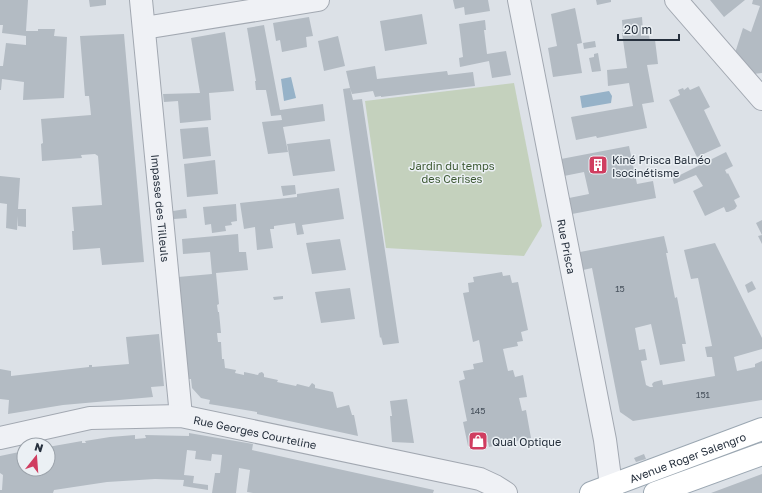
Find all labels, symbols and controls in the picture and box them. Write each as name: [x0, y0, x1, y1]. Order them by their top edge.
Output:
scale bar: [618, 16, 679, 42]
text: 20 m: [624, 22, 652, 37]
place label: Kiné Prisca Balnéo Isocinétisme: [612, 153, 711, 179]
street label: Impasse des Tilleuls: [149, 154, 173, 263]
building icon: Kiné Prisca Balnéo Isocinétisme: [587, 154, 609, 176]
park label: Jardin du temps des Cerises: [409, 159, 495, 185]
street label: Rue Prisca: [555, 218, 579, 275]
house number: 15: [615, 283, 625, 294]
house number: 151: [696, 389, 711, 400]
house number: 145: [470, 405, 486, 416]
street label: Rue Georges Courteline: [192, 412, 318, 451]
street label: Avenue Roger Salengro: [627, 429, 748, 485]
shop icon: Qual Optique: [467, 430, 489, 452]
place label: Qual Optique: [492, 435, 561, 448]
north arrow: [16, 437, 56, 477]
text: N: [33, 440, 45, 454]

